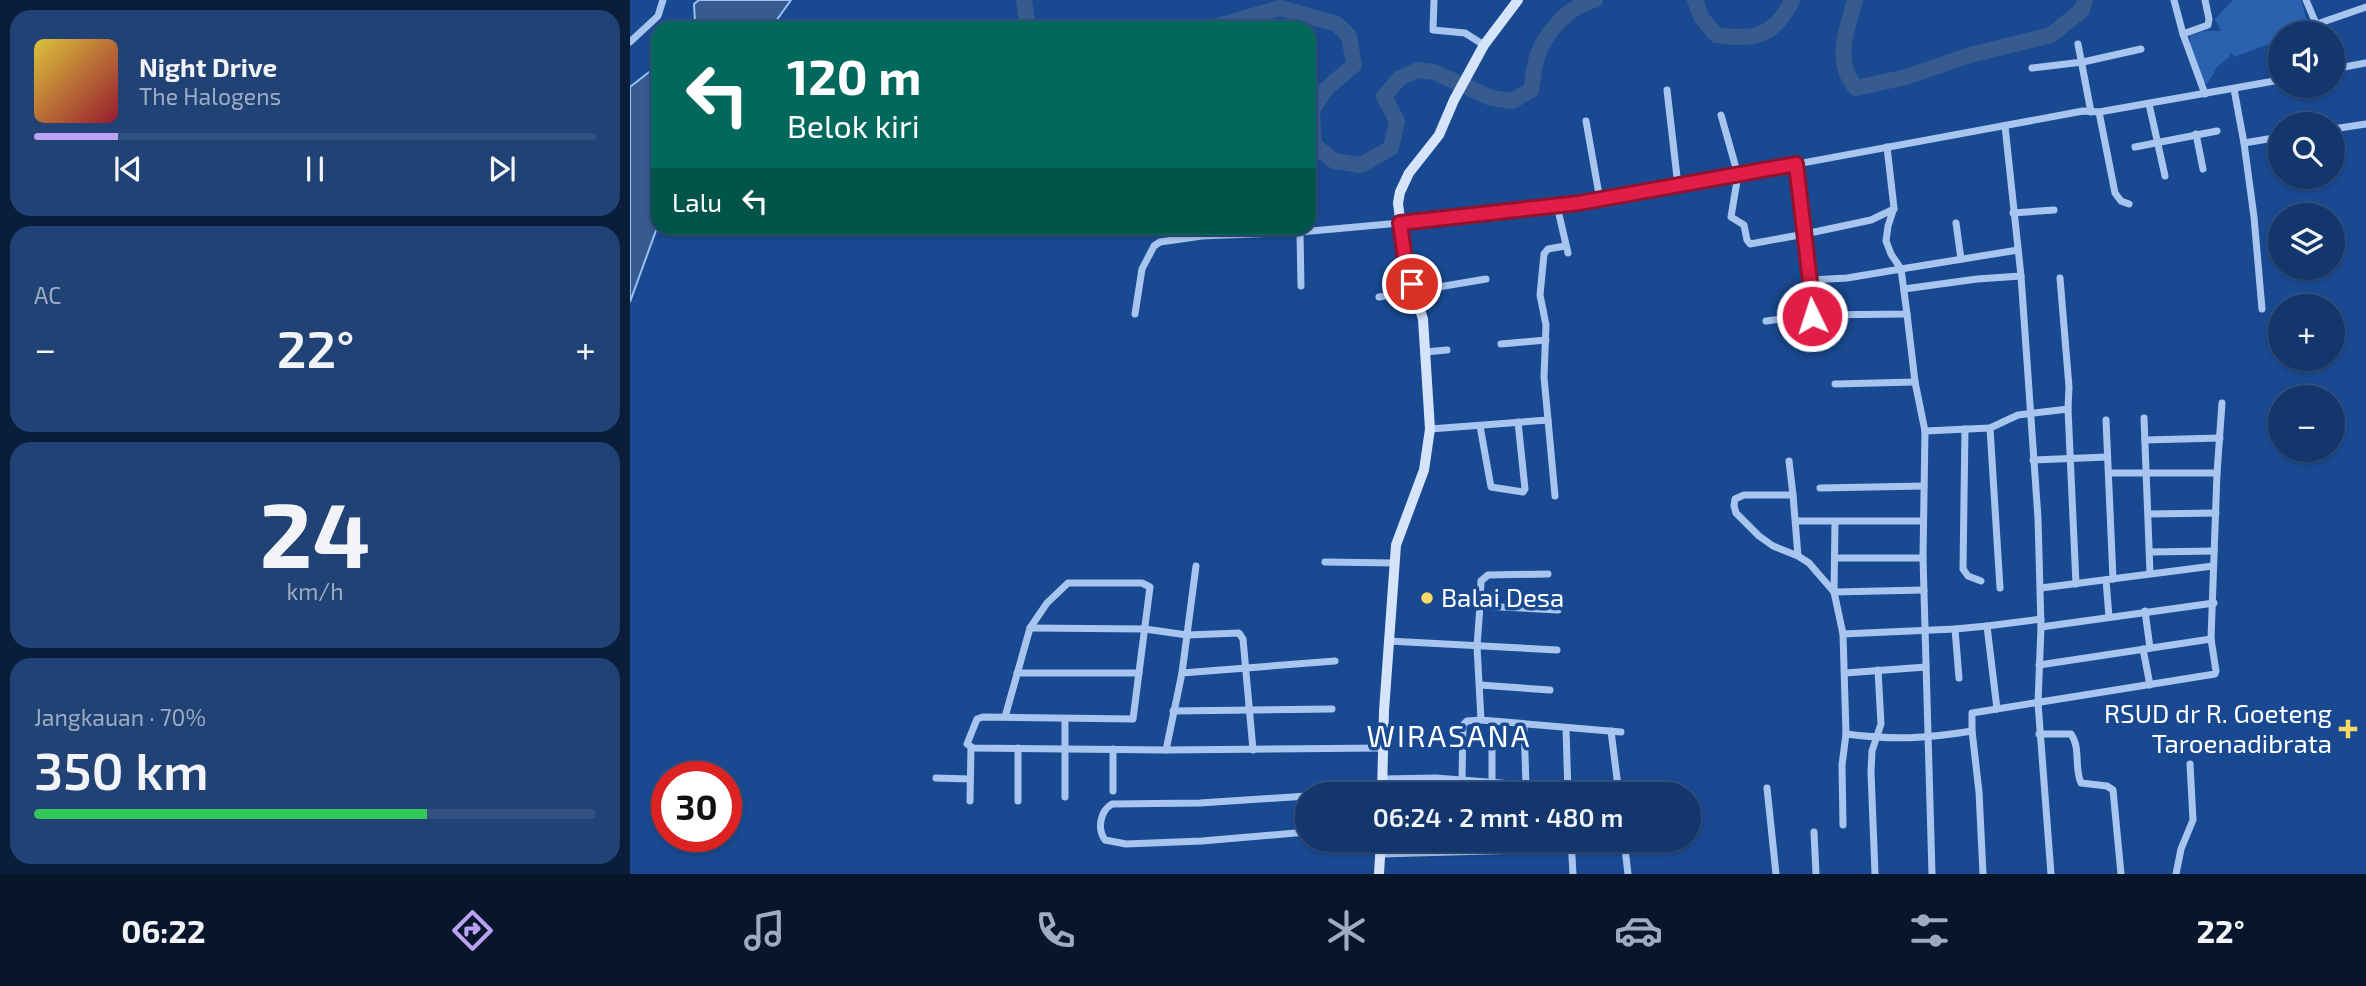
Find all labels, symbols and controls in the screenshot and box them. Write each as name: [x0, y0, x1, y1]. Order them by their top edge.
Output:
map controls: [2268, 21, 2345, 462]
button: sound: [2268, 21, 2345, 98]
text: 120 m: [787, 46, 921, 105]
icon: left: [672, 49, 763, 140]
text: Night Drive: [139, 51, 277, 82]
text: The Halogens: [139, 82, 281, 110]
text: Belok kiri: [787, 106, 920, 144]
button: search: [2268, 112, 2345, 189]
icon: previous: [109, 150, 147, 188]
icon: pause: [296, 150, 334, 188]
icon: next: [483, 150, 521, 188]
icon: left: [736, 182, 774, 220]
text: Lalu: [672, 186, 722, 217]
button: layers: [2268, 203, 2345, 280]
pin: [1382, 254, 1442, 314]
icon: arrive: [1393, 265, 1431, 303]
position arrow: [1775, 279, 1849, 353]
text: AC: [34, 281, 61, 309]
button: +: [2268, 294, 2345, 371]
text: 22°: [277, 316, 355, 378]
text: −: [34, 325, 56, 371]
text: +: [575, 325, 596, 371]
button: −: [2268, 385, 2345, 462]
text: 24: [260, 477, 370, 586]
text: km/h: [286, 577, 344, 605]
place label: Balai Desa: [1441, 581, 1564, 612]
marker: Balai Desa: [1419, 590, 1435, 606]
place label: RSUD dr R. Goeteng Taroenadibrata: [2104, 697, 2332, 758]
text: Jangkauan · 70%: [34, 703, 206, 731]
district label: WIRASANA: [1367, 717, 1531, 753]
marker: RSUD dr R. Goeteng Taroenadibrata: [2338, 719, 2358, 739]
text: 350 km: [34, 738, 209, 800]
speed limit sign: 30: [651, 761, 742, 852]
text: 06:24 · 2 mnt · 480 m: [1373, 801, 1623, 832]
icon: directions: [448, 906, 497, 955]
icon: music: [740, 906, 789, 955]
icon: phone: [1031, 906, 1080, 955]
icon: climate: [1322, 906, 1371, 955]
icon: car: [1614, 906, 1663, 955]
icon: filters: [1905, 906, 1954, 955]
text: 06:22: [121, 911, 206, 949]
text: 22°: [2197, 911, 2245, 949]

